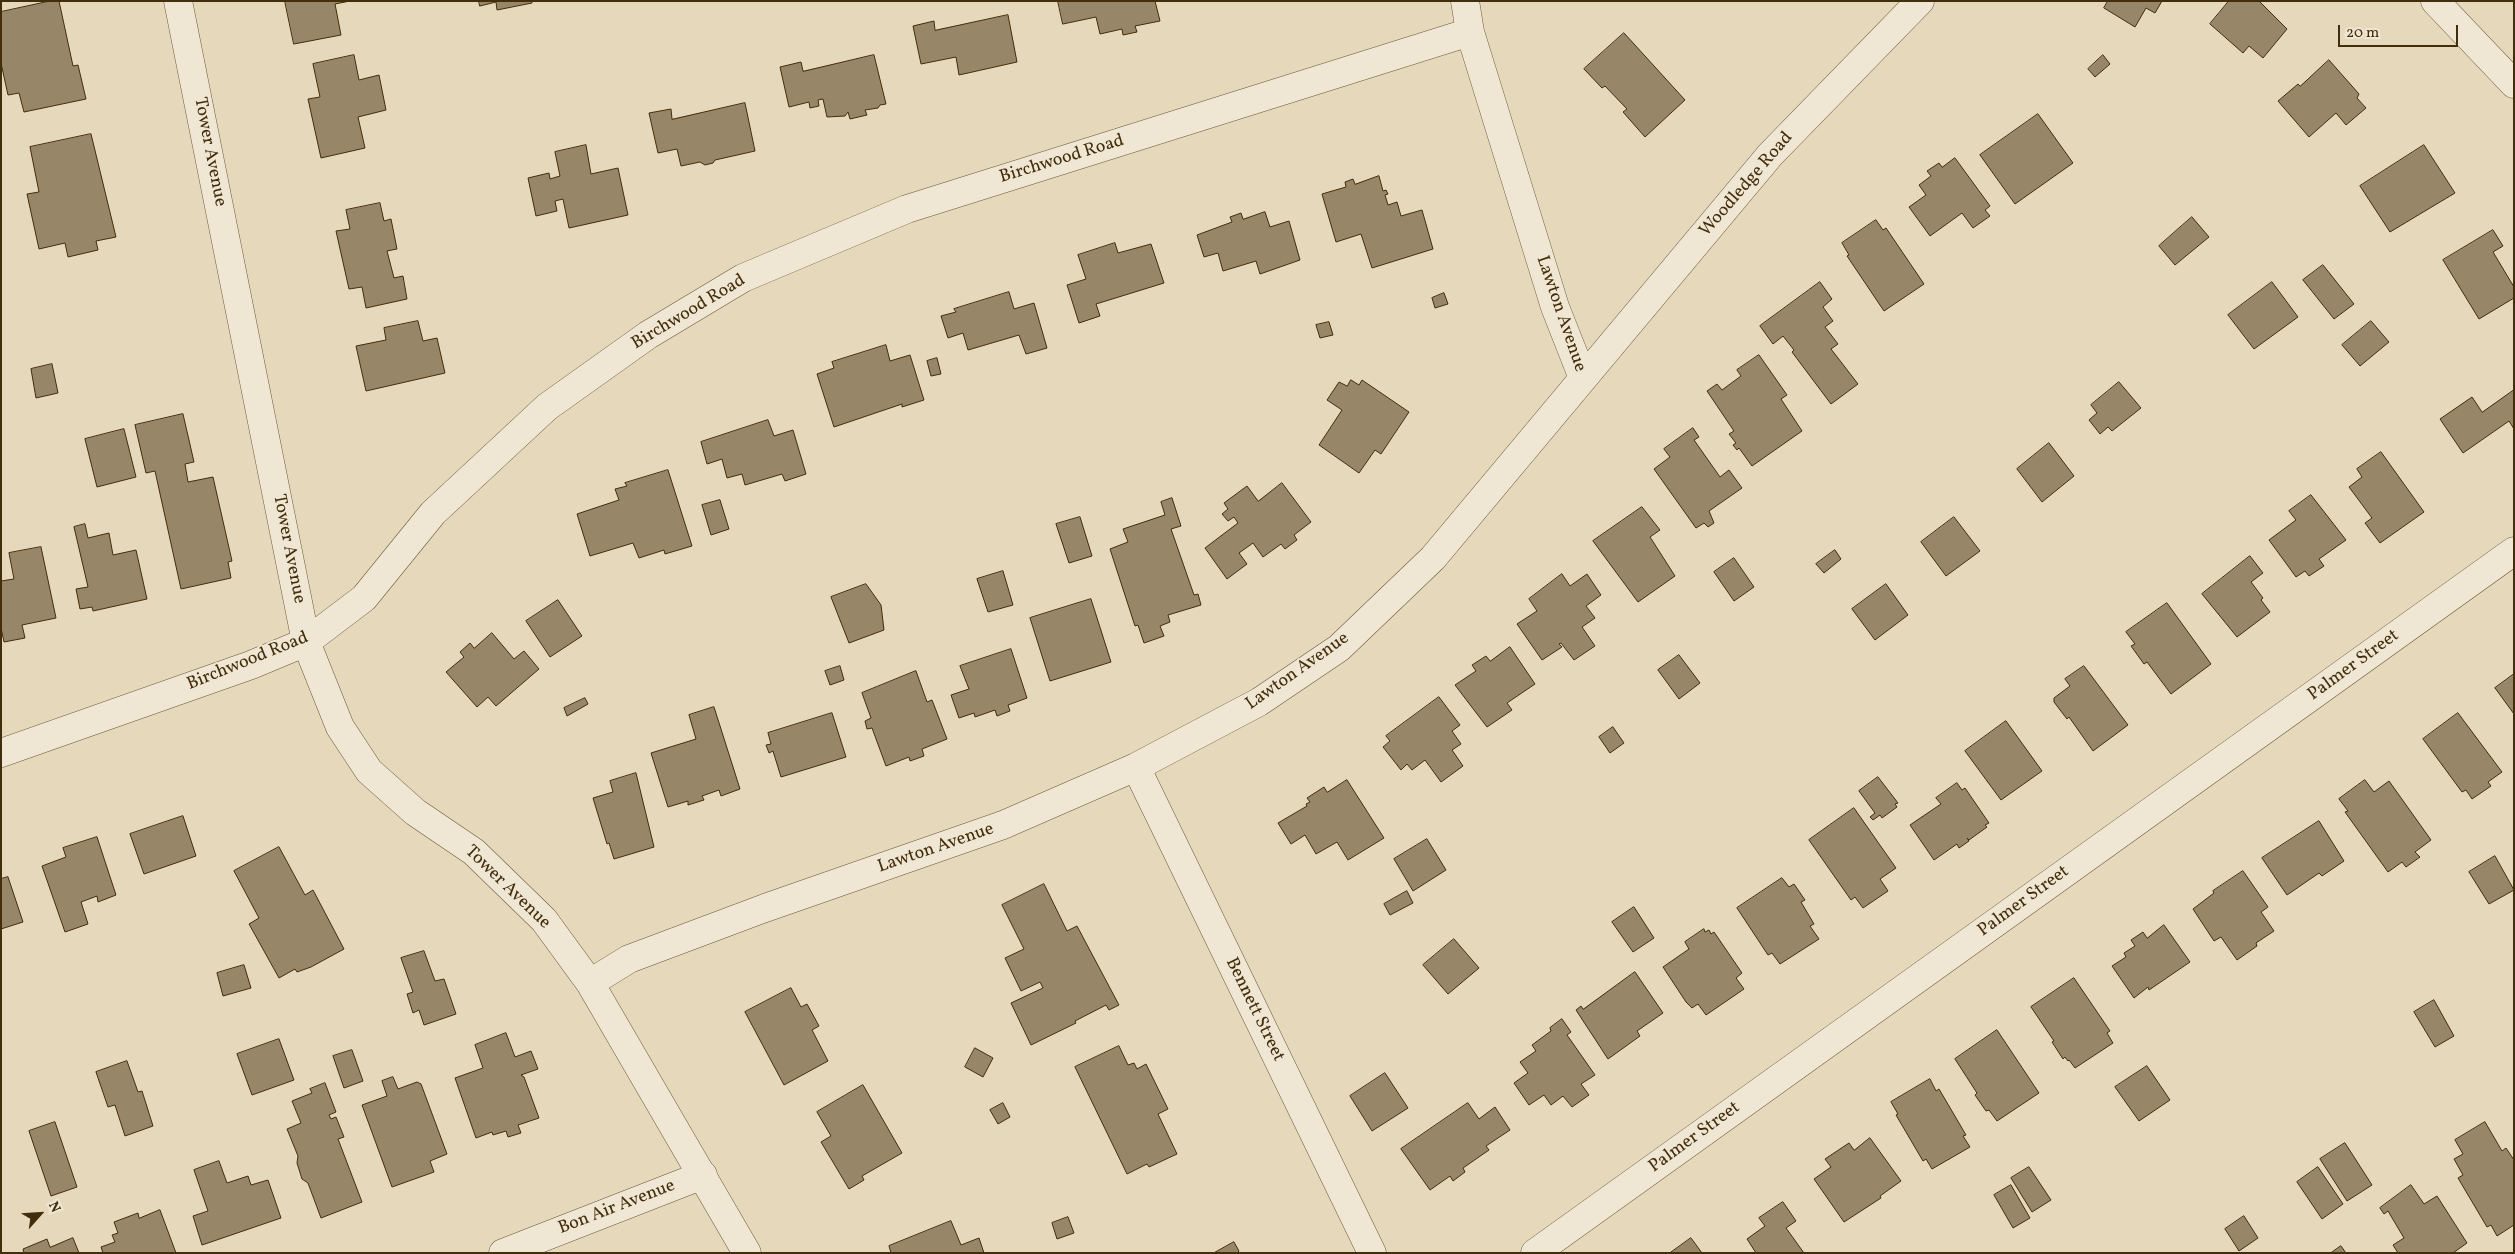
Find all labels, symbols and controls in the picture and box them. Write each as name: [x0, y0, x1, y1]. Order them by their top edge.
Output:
scale bar: [2340, 15, 2460, 47]
text: 20 m: [2346, 23, 2379, 44]
street label: Tower Avenue: [188, 95, 230, 209]
street label: Woodledge Road: [1696, 128, 1798, 242]
street label: Birchwood Road: [997, 131, 1127, 189]
street label: Lawton Avenue: [1530, 253, 1590, 375]
street label: Birchwood Road: [628, 271, 750, 355]
street label: Tower Avenue: [267, 492, 309, 606]
street label: Palmer Street: [2304, 626, 2404, 706]
street label: Birchwood Road: [184, 628, 312, 696]
street label: Lawton Avenue: [1242, 628, 1354, 716]
street label: Lawton Avenue: [875, 819, 997, 879]
street label: Tower Avenue: [460, 842, 554, 934]
street label: Palmer Street: [1974, 862, 2074, 942]
street label: Bennett Street: [1220, 954, 1288, 1066]
street label: Palmer Street: [1645, 1098, 1745, 1178]
street label: Bon Air Avenue: [556, 1176, 678, 1240]
north arrow: [15, 1189, 65, 1239]
text: N: [43, 1198, 65, 1216]

